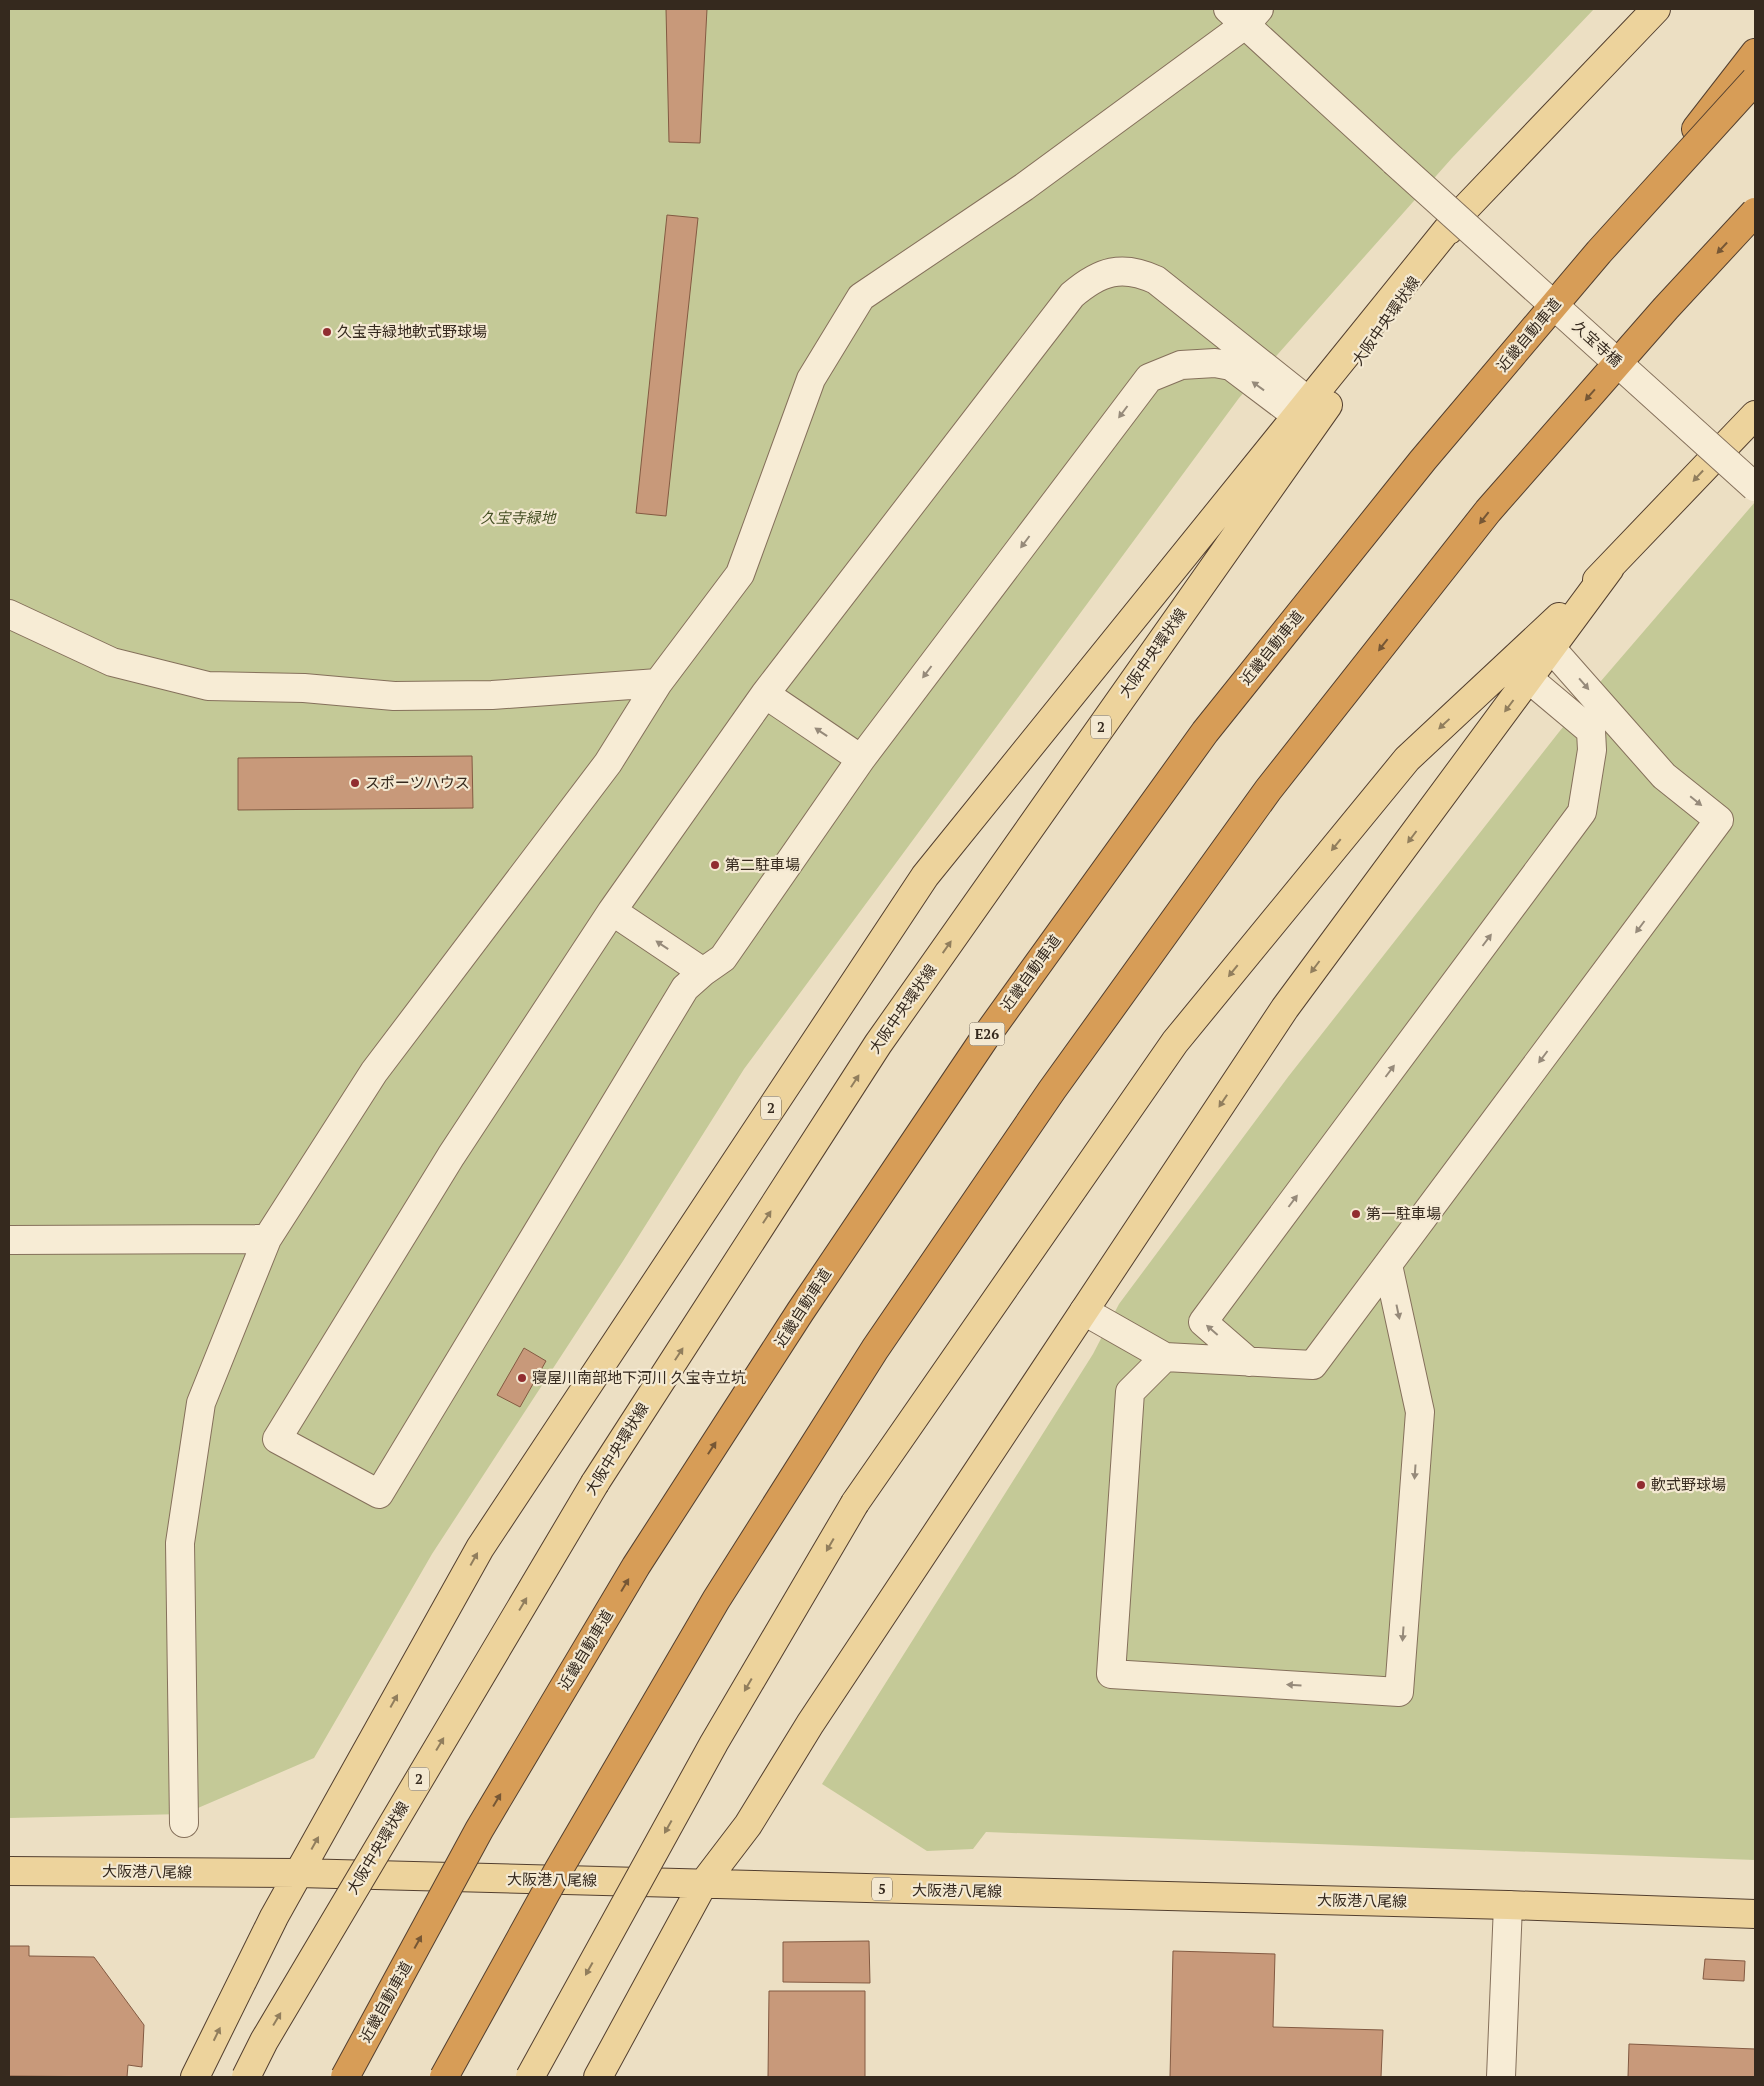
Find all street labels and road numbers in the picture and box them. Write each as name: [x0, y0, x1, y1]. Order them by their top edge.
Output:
street label: 大阪中央環状線: [1347, 272, 1423, 369]
street label: 近畿自動車道: [1492, 293, 1565, 375]
street label: 久宝寺橋: [1569, 316, 1627, 371]
street label: 大阪中央環状線: [1114, 604, 1190, 701]
street label: 近畿自動車道: [1235, 606, 1307, 689]
road number: 2: [1091, 716, 1111, 739]
street label: 近畿自動車道: [996, 930, 1065, 1015]
street label: 大阪中央環状線: [864, 960, 940, 1057]
road number: E26: [970, 1022, 1004, 1046]
road number: 2: [761, 1096, 781, 1120]
street label: 近畿自動車道: [769, 1264, 835, 1351]
street label: 大阪中央環状線: [580, 1399, 652, 1498]
street label: 近畿自動車道: [553, 1606, 617, 1693]
road number: 2: [409, 1768, 429, 1790]
street label: 大阪中央環状線: [342, 1797, 413, 1898]
street label: 大阪港八尾線: [102, 1860, 192, 1882]
street label: 大阪港八尾線: [507, 1868, 597, 1890]
road number: 5: [872, 1878, 892, 1900]
street label: 大阪港八尾線: [912, 1879, 1002, 1901]
street label: 大阪港八尾線: [1317, 1889, 1407, 1911]
street label: 近畿自動車道: [355, 1957, 416, 2046]

